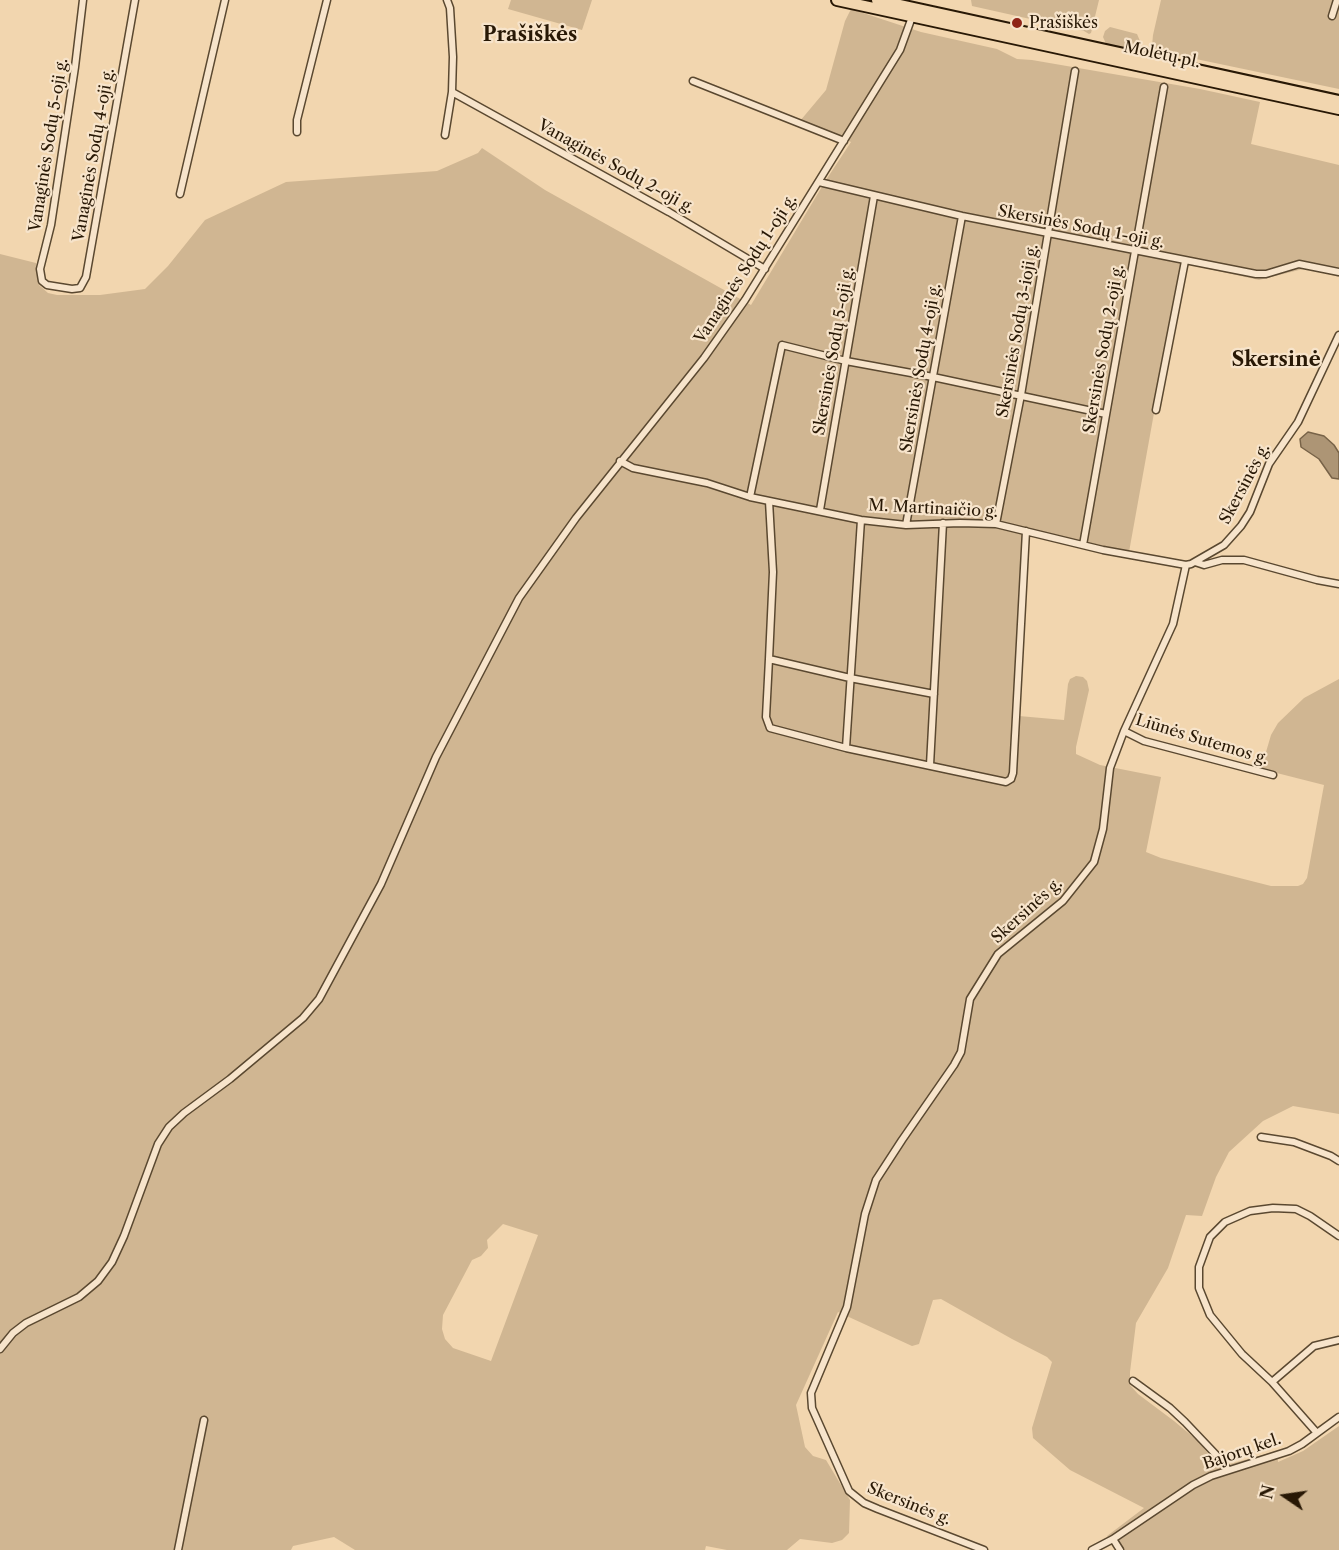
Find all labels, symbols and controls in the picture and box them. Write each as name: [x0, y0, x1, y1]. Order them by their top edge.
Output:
place label: Prašiškės: [1029, 13, 1098, 33]
marker: Prašiškės: [1010, 16, 1024, 30]
district label: Prašiškės: [483, 23, 577, 47]
street label: Molėtų pl.: [1122, 38, 1202, 72]
street label: Vanaginės Sodų 5-oji g.: [26, 57, 72, 233]
street label: Vanaginės Sodų 4-oji g.: [69, 67, 119, 243]
street label: Vanaginės Sodų 2-oji g.: [534, 116, 698, 218]
street label: Vanaginės Sodų 1-oji g.: [691, 191, 801, 347]
street label: Skersinės Sodų 1-oji g.: [996, 201, 1166, 253]
street label: Skersinės Sodų 3-ioji g.: [993, 243, 1043, 419]
street label: Skersinės Sodų 2-oji g.: [1080, 263, 1128, 435]
street label: Skersinės Sodų 5-oji g.: [810, 265, 858, 437]
street label: Skersinės Sodų 4-oji g.: [897, 282, 945, 454]
district label: Skersinė: [1231, 348, 1321, 372]
street label: Skersinės g.: [1216, 440, 1274, 528]
street label: M. Martinaičio g.: [868, 496, 998, 522]
street label: Liūnės Sutemos g.: [1133, 711, 1271, 769]
street label: Skersinės g.: [988, 874, 1066, 948]
street label: Bajorų kel.: [1201, 1430, 1283, 1474]
north arrow: [1255, 1466, 1315, 1526]
street label: Skersinės g.: [864, 1479, 954, 1529]
text: N: [1256, 1483, 1279, 1501]

